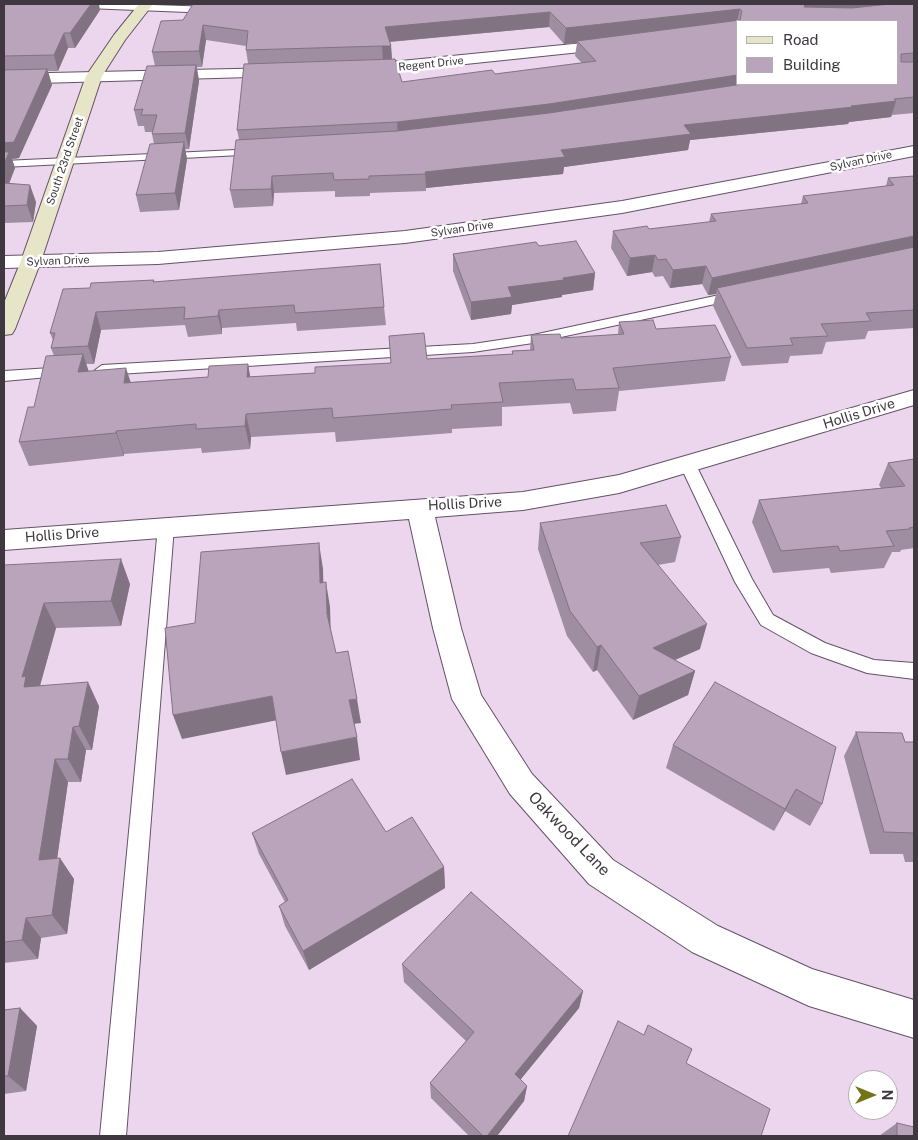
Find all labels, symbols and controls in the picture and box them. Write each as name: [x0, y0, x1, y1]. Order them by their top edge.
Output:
legend: [736, 20, 898, 85]
text: Road: [783, 31, 819, 48]
street label: Regent Drive: [398, 54, 464, 74]
text: Building: [783, 56, 841, 73]
street label: South 23rd Street: [44, 115, 86, 207]
street label: Sylvan Drive: [829, 148, 893, 174]
street label: Sylvan Drive: [430, 218, 494, 240]
street label: Sylvan Drive: [26, 253, 90, 269]
street label: Hollis Drive: [821, 395, 897, 433]
street label: Hollis Drive: [428, 494, 502, 514]
street label: Hollis Drive: [24, 524, 100, 546]
street label: Oakwood Lane: [524, 788, 614, 880]
north arrow: [848, 1070, 898, 1120]
text: N: [879, 1090, 895, 1100]

